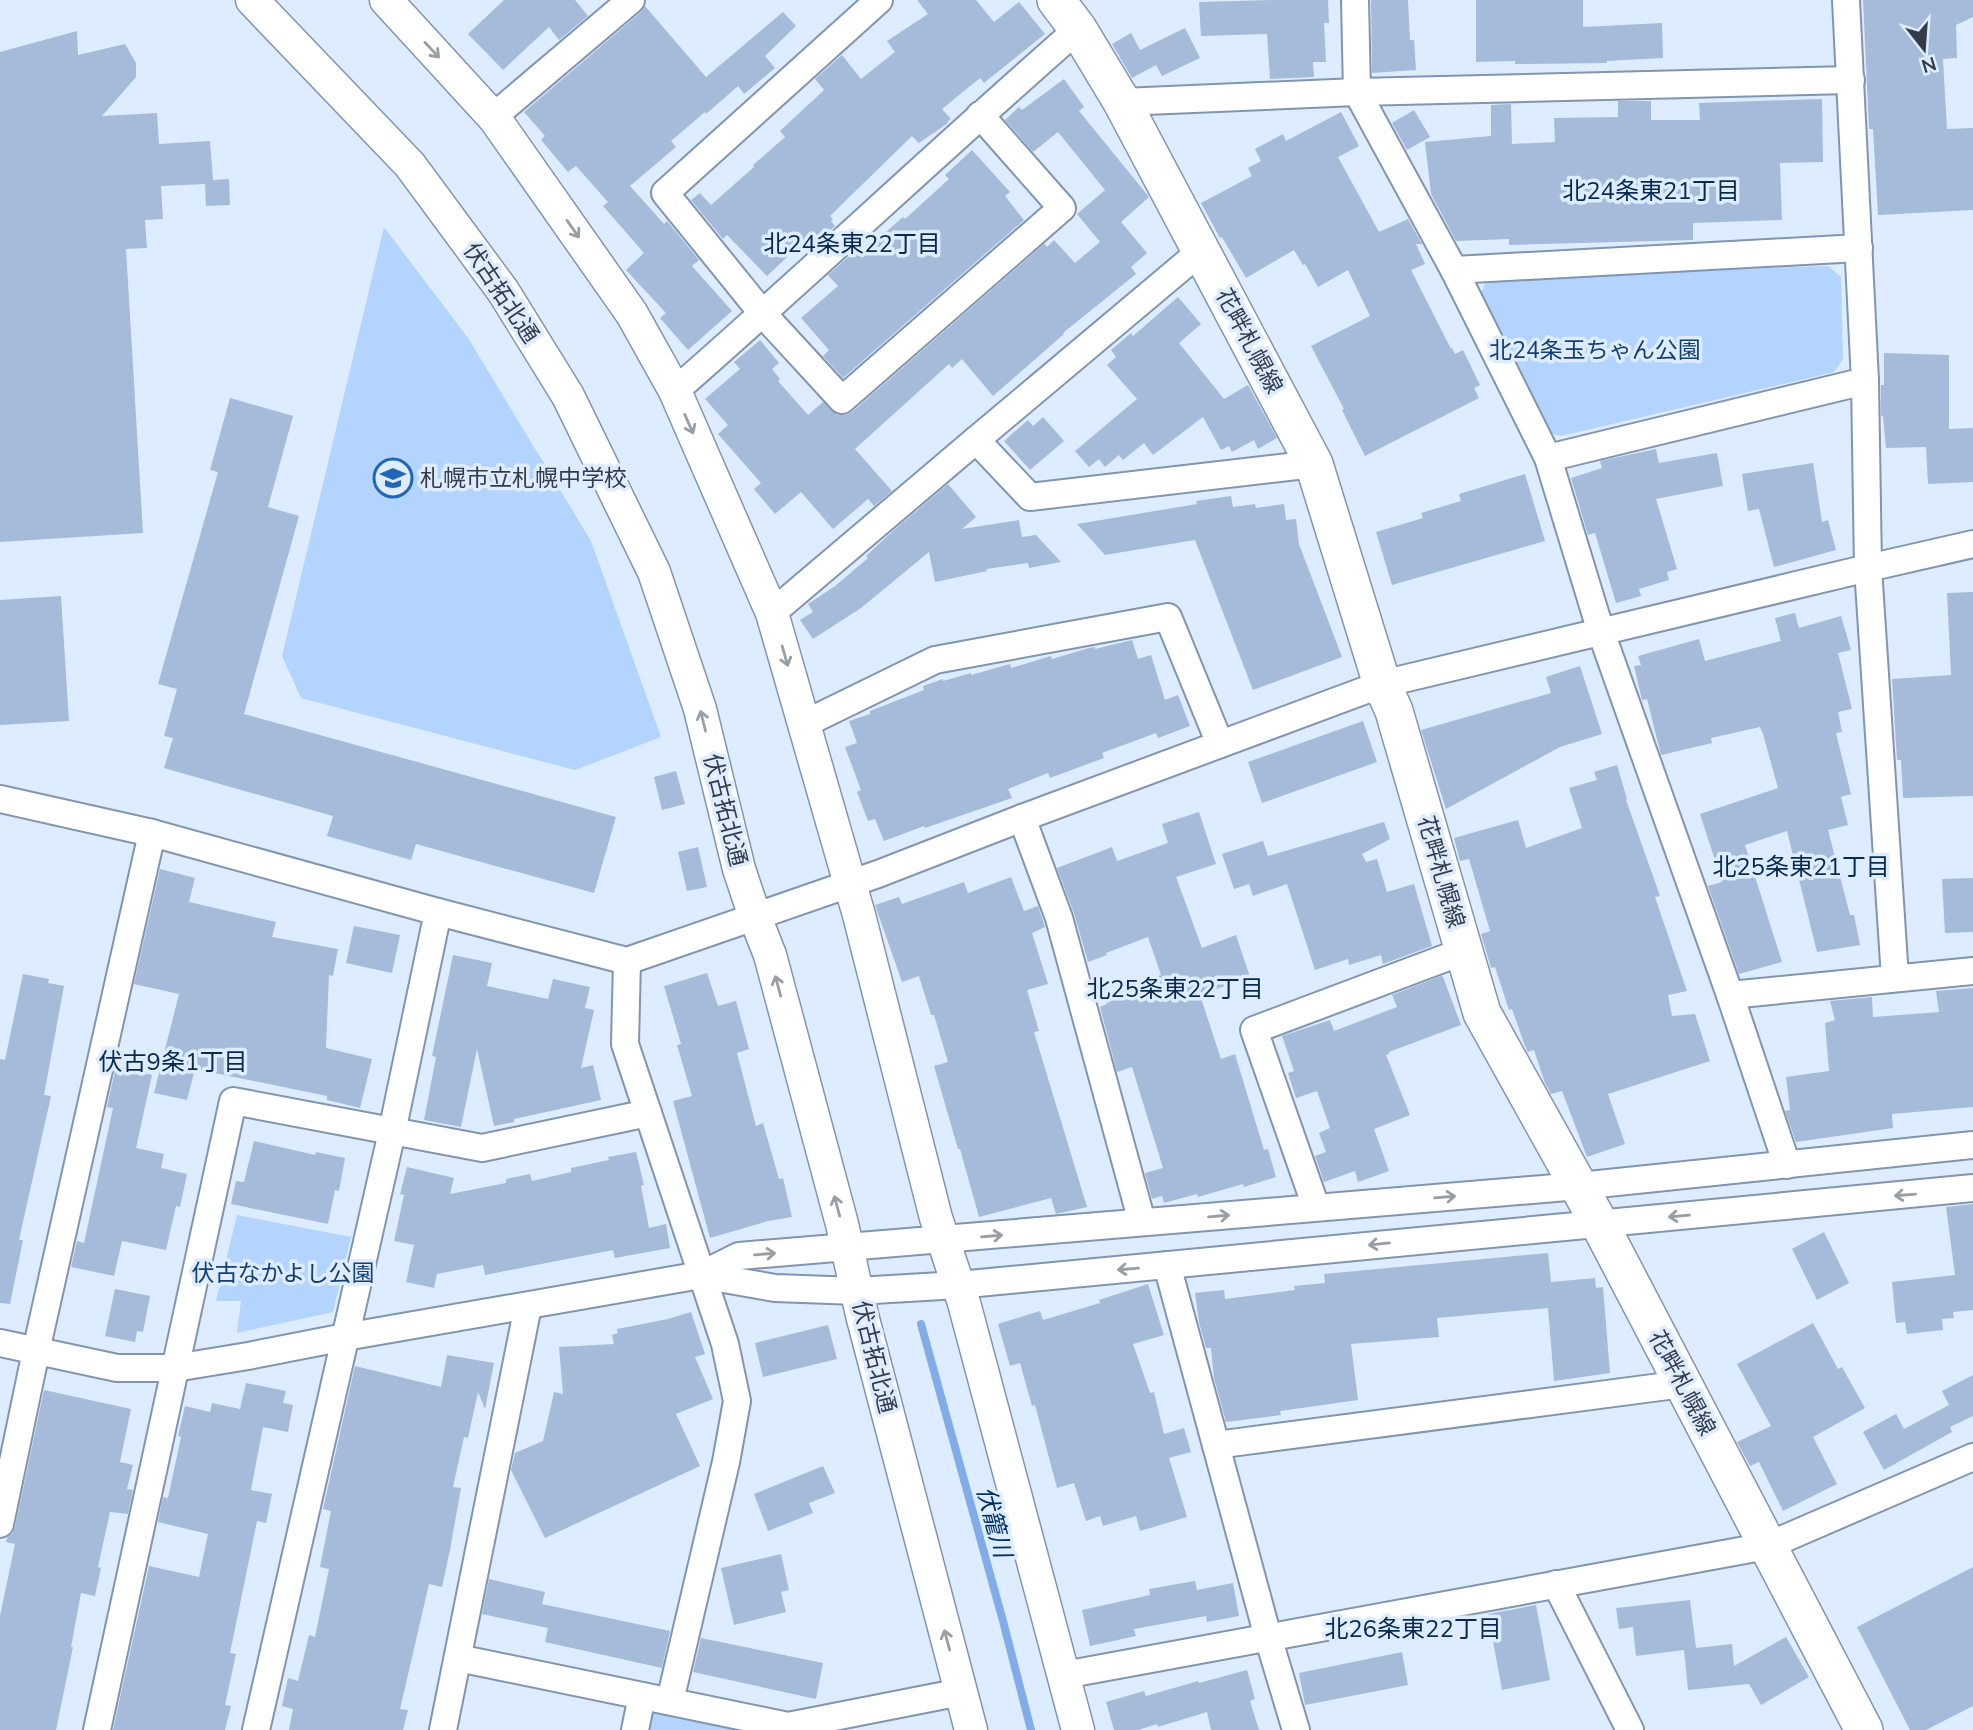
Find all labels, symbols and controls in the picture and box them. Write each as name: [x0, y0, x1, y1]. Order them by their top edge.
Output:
north arrow: [1889, 14, 1959, 84]
one-way arrow: [424, 41, 441, 58]
text: N: [1918, 50, 1939, 79]
district label: 北24条東21丁目: [1562, 175, 1740, 207]
one-way arrow: [566, 219, 580, 238]
district label: 北24条東22丁目: [763, 228, 941, 260]
street label: 伏古拓北通: [456, 237, 546, 349]
street label: 花畔札幌線: [1208, 283, 1290, 399]
park label: 北24条玉ちゃん公園: [1489, 335, 1701, 366]
one-way arrow: [683, 412, 696, 434]
school or university icon: 札幌市立札幌中学校: [372, 457, 414, 499]
place label: 札幌市立札幌中学校: [420, 463, 627, 494]
one-way arrow: [779, 645, 792, 667]
one-way arrow: [696, 710, 709, 733]
street label: 伏古拓北通: [696, 750, 754, 870]
street label: 花畔札幌線: [1410, 812, 1472, 932]
district label: 北25条東21丁目: [1712, 851, 1890, 883]
district label: 北25条東22丁目: [1086, 973, 1264, 1005]
one-way arrow: [771, 976, 784, 998]
district label: 伏古9条1丁目: [99, 1046, 247, 1078]
one-way arrow: [1894, 1188, 1917, 1201]
one-way arrow: [1434, 1190, 1456, 1203]
one-way arrow: [830, 1195, 843, 1217]
one-way arrow: [1207, 1209, 1229, 1222]
one-way arrow: [1668, 1210, 1690, 1223]
one-way arrow: [980, 1229, 1003, 1242]
one-way arrow: [1368, 1238, 1391, 1251]
one-way arrow: [753, 1247, 776, 1260]
park label: 伏古なかよし公園: [192, 1258, 374, 1289]
one-way arrow: [1117, 1263, 1140, 1276]
street label: 伏古拓北通: [845, 1297, 903, 1417]
street label: 花畔札幌線: [1641, 1325, 1723, 1441]
water label: 伏籠川: [969, 1483, 1020, 1564]
district label: 北26条東22丁目: [1324, 1613, 1502, 1645]
one-way arrow: [940, 1629, 953, 1652]

